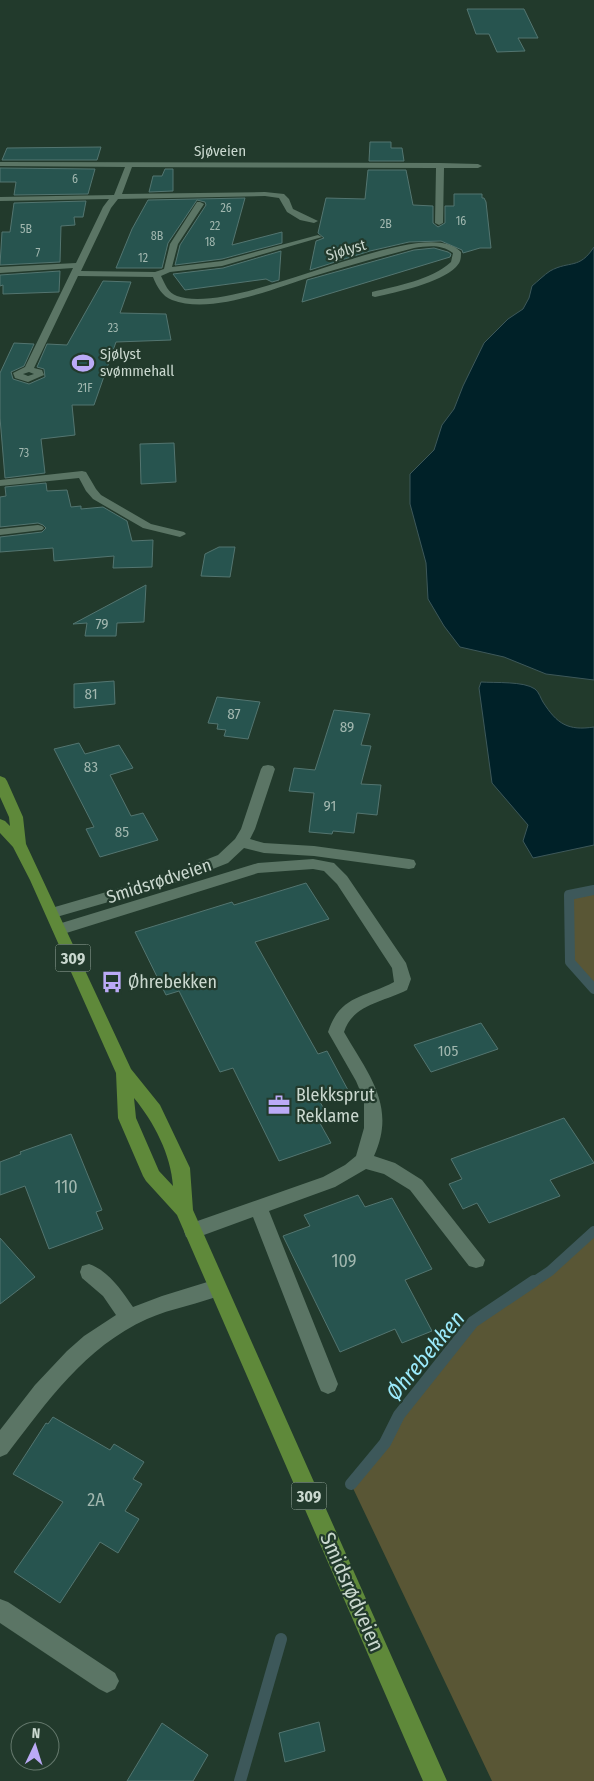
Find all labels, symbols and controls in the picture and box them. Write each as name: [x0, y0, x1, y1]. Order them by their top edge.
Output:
street label: Sjøveien: [194, 142, 246, 160]
house number: 6: [72, 172, 78, 186]
house number: 26: [220, 201, 232, 215]
house number: 16: [456, 214, 466, 228]
house number: 2B: [380, 217, 392, 231]
house number: 22: [210, 219, 220, 233]
house number: 5B: [20, 222, 32, 236]
house number: 8B: [151, 229, 164, 243]
house number: 18: [205, 235, 215, 249]
street label: Sjølyst: [324, 236, 368, 264]
house number: 7: [36, 246, 41, 260]
house number: 12: [138, 251, 148, 265]
house number: 23: [108, 321, 118, 335]
place label: Sjølyst svømmehall: [100, 345, 174, 380]
sports icon: Sjølyst svømmehall: [70, 350, 96, 376]
house number: 21F: [78, 381, 93, 395]
house number: 73: [19, 446, 29, 460]
house number: 79: [95, 615, 109, 633]
house number: 81: [85, 685, 97, 703]
house number: 87: [227, 705, 241, 723]
house number: 89: [340, 718, 354, 736]
house number: 83: [84, 758, 98, 776]
house number: 91: [324, 797, 336, 815]
house number: 85: [115, 823, 129, 841]
street label: Smidsrødveien: [104, 854, 214, 908]
road number: 309: [56, 944, 90, 971]
bus stop icon: Øhrebekken: [99, 969, 125, 995]
place label: Øhrebekken: [128, 971, 217, 993]
house number: 105: [438, 1042, 458, 1060]
place label: Blekksprut Reklame: [296, 1084, 375, 1127]
office icon: Blekksprut Reklame: [266, 1092, 292, 1118]
house number: 110: [54, 1176, 78, 1198]
house number: 109: [331, 1250, 357, 1272]
water label: Øhrebekken: [380, 1305, 471, 1405]
road number: 309: [292, 1482, 326, 1510]
house number: 2A: [87, 1489, 105, 1511]
street label: Smidsrødveien: [314, 1528, 390, 1656]
north arrow: [10, 1721, 60, 1771]
text: N: [31, 1725, 41, 1742]

